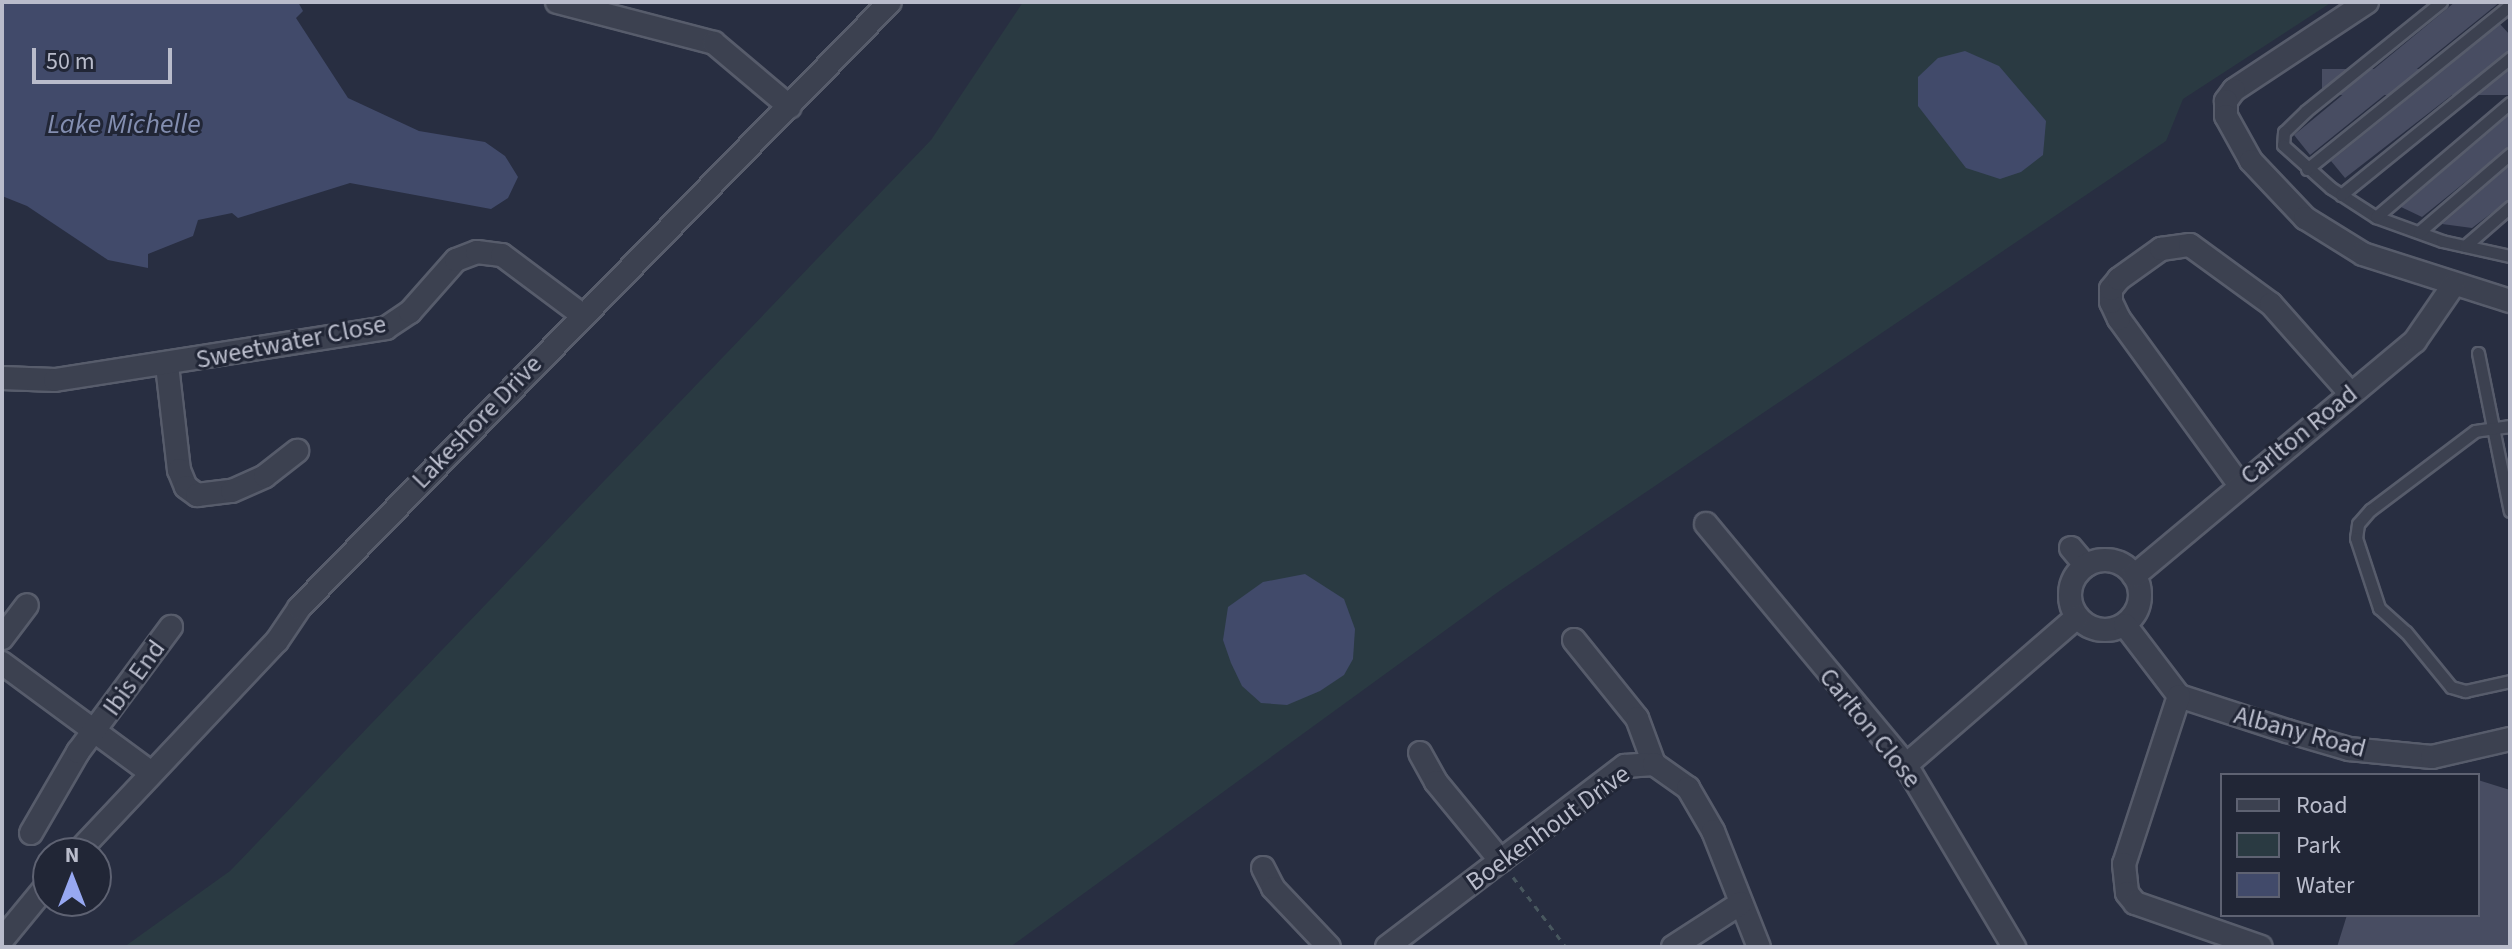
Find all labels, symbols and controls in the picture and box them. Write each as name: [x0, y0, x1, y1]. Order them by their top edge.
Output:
scale bar: [36, 32, 176, 82]
text: 50 m: [46, 44, 95, 79]
water label: Lake Michelle: [47, 107, 201, 141]
street label: Sweetwater Close: [193, 308, 389, 376]
street label: Lakeshore Drive: [406, 349, 548, 495]
street label: Carlton Road: [2234, 378, 2364, 492]
street label: Ibis End: [96, 634, 172, 722]
street label: Carlton Close: [1812, 662, 1928, 794]
street label: Albany Road: [2231, 699, 2369, 765]
street label: Boekenhout Drive: [1460, 758, 1636, 898]
legend: [2220, 773, 2480, 917]
text: Road: [2296, 788, 2348, 823]
text: Park: [2296, 828, 2341, 863]
north arrow: [32, 837, 112, 917]
text: N: [65, 839, 79, 871]
text: Water: [2296, 868, 2354, 903]

